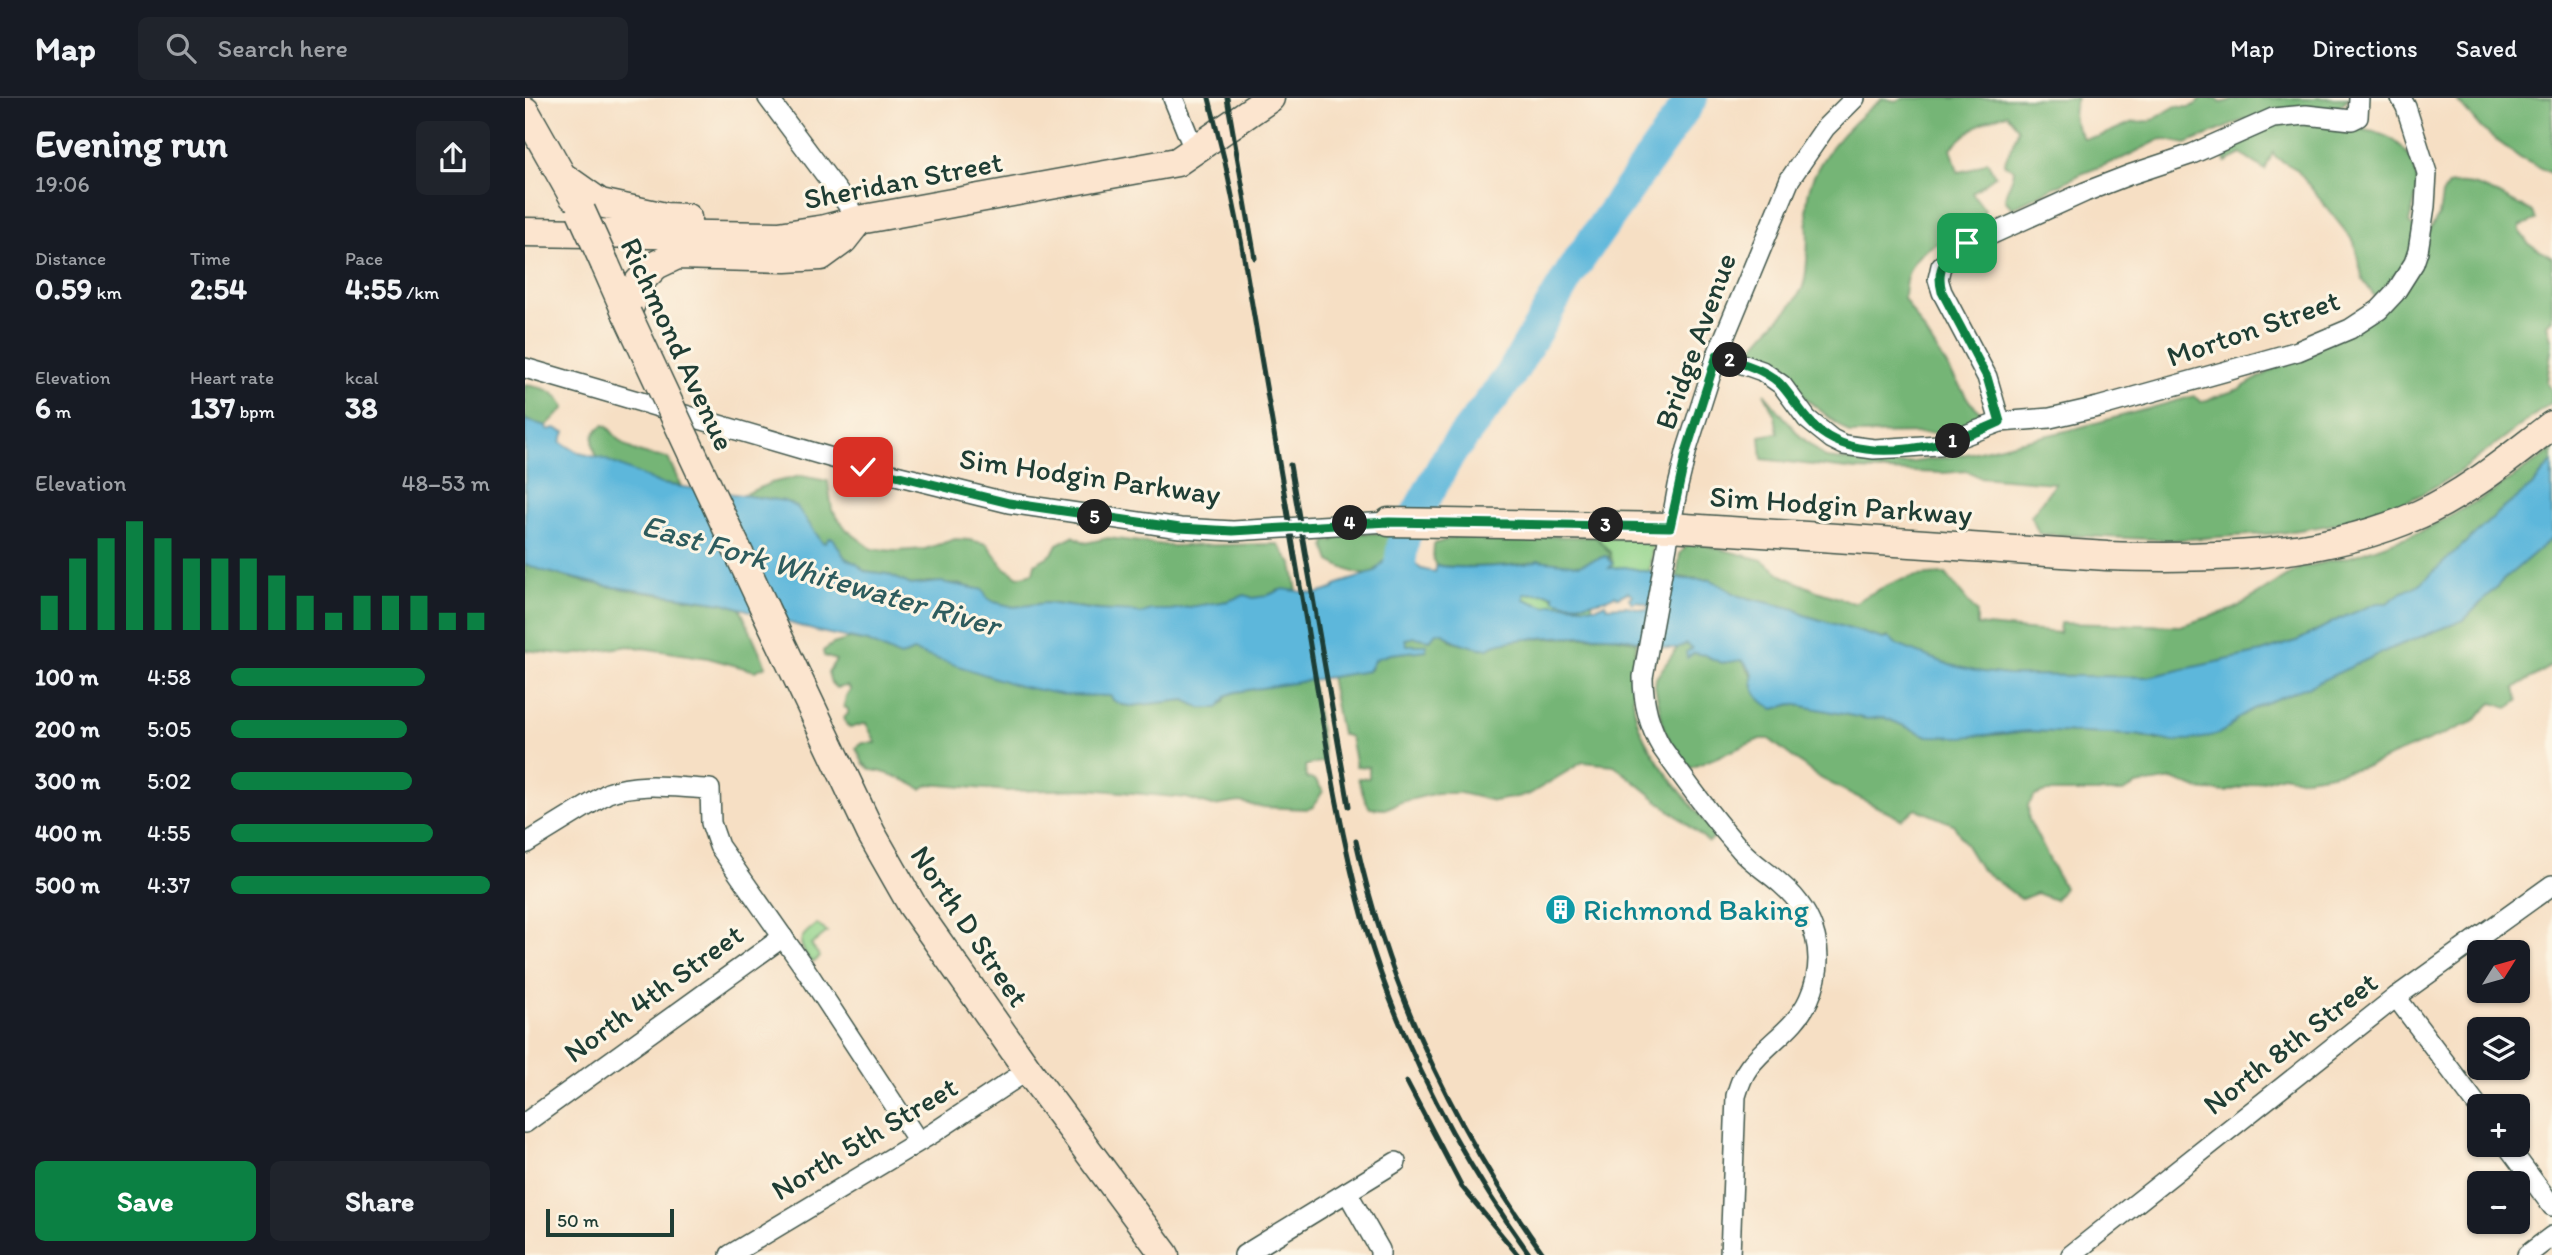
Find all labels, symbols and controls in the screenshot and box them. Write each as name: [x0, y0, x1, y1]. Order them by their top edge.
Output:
search box: [138, 17, 628, 80]
text: Map: [35, 29, 96, 68]
icon: search: [162, 29, 200, 67]
text: Search here: [218, 32, 348, 64]
text: Map: [2230, 34, 2274, 63]
text: Directions: [2312, 34, 2418, 63]
text: Saved: [2456, 34, 2517, 63]
text: Evening run: [35, 121, 228, 167]
button: share: [416, 121, 490, 195]
street label: Sheridan Street: [800, 143, 1006, 217]
text: 19:06: [35, 170, 90, 198]
pin: [1937, 213, 1997, 273]
icon: arrive: [1948, 224, 1986, 262]
street label: Richmond Avenue: [612, 232, 744, 456]
text: Distance: [35, 247, 106, 270]
text: Time: [190, 247, 231, 270]
text: Pace: [345, 247, 383, 270]
street label: Bridge Avenue: [1646, 248, 1744, 434]
text: 0.59: [35, 270, 92, 307]
text: 2:54: [190, 270, 247, 307]
text: 4:55: [345, 270, 402, 307]
text: km: [92, 281, 122, 304]
text: /km: [402, 281, 439, 304]
street label: Morton Street: [2162, 281, 2344, 375]
pin: 2: [1713, 342, 1747, 378]
text: 2: [1725, 348, 1735, 371]
text: Elevation: [35, 366, 111, 389]
text: Heart rate: [190, 366, 274, 389]
text: kcal: [345, 366, 379, 389]
text: 6: [35, 389, 51, 426]
text: 137: [190, 389, 235, 426]
text: 38: [345, 389, 378, 426]
text: m: [51, 400, 71, 423]
text: bpm: [235, 400, 275, 423]
pin: 1: [1935, 424, 1971, 458]
text: 1: [1948, 429, 1957, 452]
pin: [833, 437, 893, 497]
street label: Sim Hodgin Parkway: [957, 439, 1223, 513]
icon: check: [844, 448, 882, 486]
text: Elevation: [35, 469, 126, 497]
text: 48–53 m: [402, 469, 490, 497]
street label: Sim Hodgin Parkway: [1708, 477, 1974, 533]
pin: 5: [1077, 500, 1113, 534]
text: 5: [1090, 505, 1099, 528]
water label: East Fork Whitewater River: [638, 506, 1007, 645]
pin: 4: [1333, 506, 1367, 540]
pin: 3: [1589, 508, 1623, 542]
text: 4: [1344, 511, 1355, 534]
text: 3: [1600, 513, 1611, 536]
text: 100 m: [35, 663, 99, 691]
text: 4:58: [147, 663, 191, 691]
text: 200 m: [35, 715, 100, 743]
text: 5:05: [147, 715, 191, 743]
text: 300 m: [35, 767, 100, 795]
text: 5:02: [147, 767, 191, 795]
text: 400 m: [35, 819, 102, 847]
text: 4:55: [147, 819, 191, 847]
street label: North D Street: [903, 838, 1037, 1014]
text: 500 m: [35, 871, 100, 899]
text: 4:37: [147, 871, 190, 899]
place label: Richmond Baking: [1583, 891, 1810, 928]
building icon: Richmond Baking: [1543, 892, 1577, 926]
street label: North 4th Street: [556, 916, 750, 1070]
north arrow: [2467, 940, 2531, 1003]
map controls: [2467, 940, 2530, 1234]
street label: North 8th Street: [2195, 963, 2385, 1123]
button: layers: [2467, 1017, 2530, 1080]
street label: North 5th Street: [764, 1068, 964, 1208]
button: +: [2467, 1094, 2530, 1157]
button: Save: [35, 1161, 256, 1241]
button: Share: [270, 1161, 490, 1241]
button: −: [2467, 1171, 2530, 1234]
scale bar: [546, 1206, 674, 1238]
text: 50 m: [557, 1209, 599, 1232]

